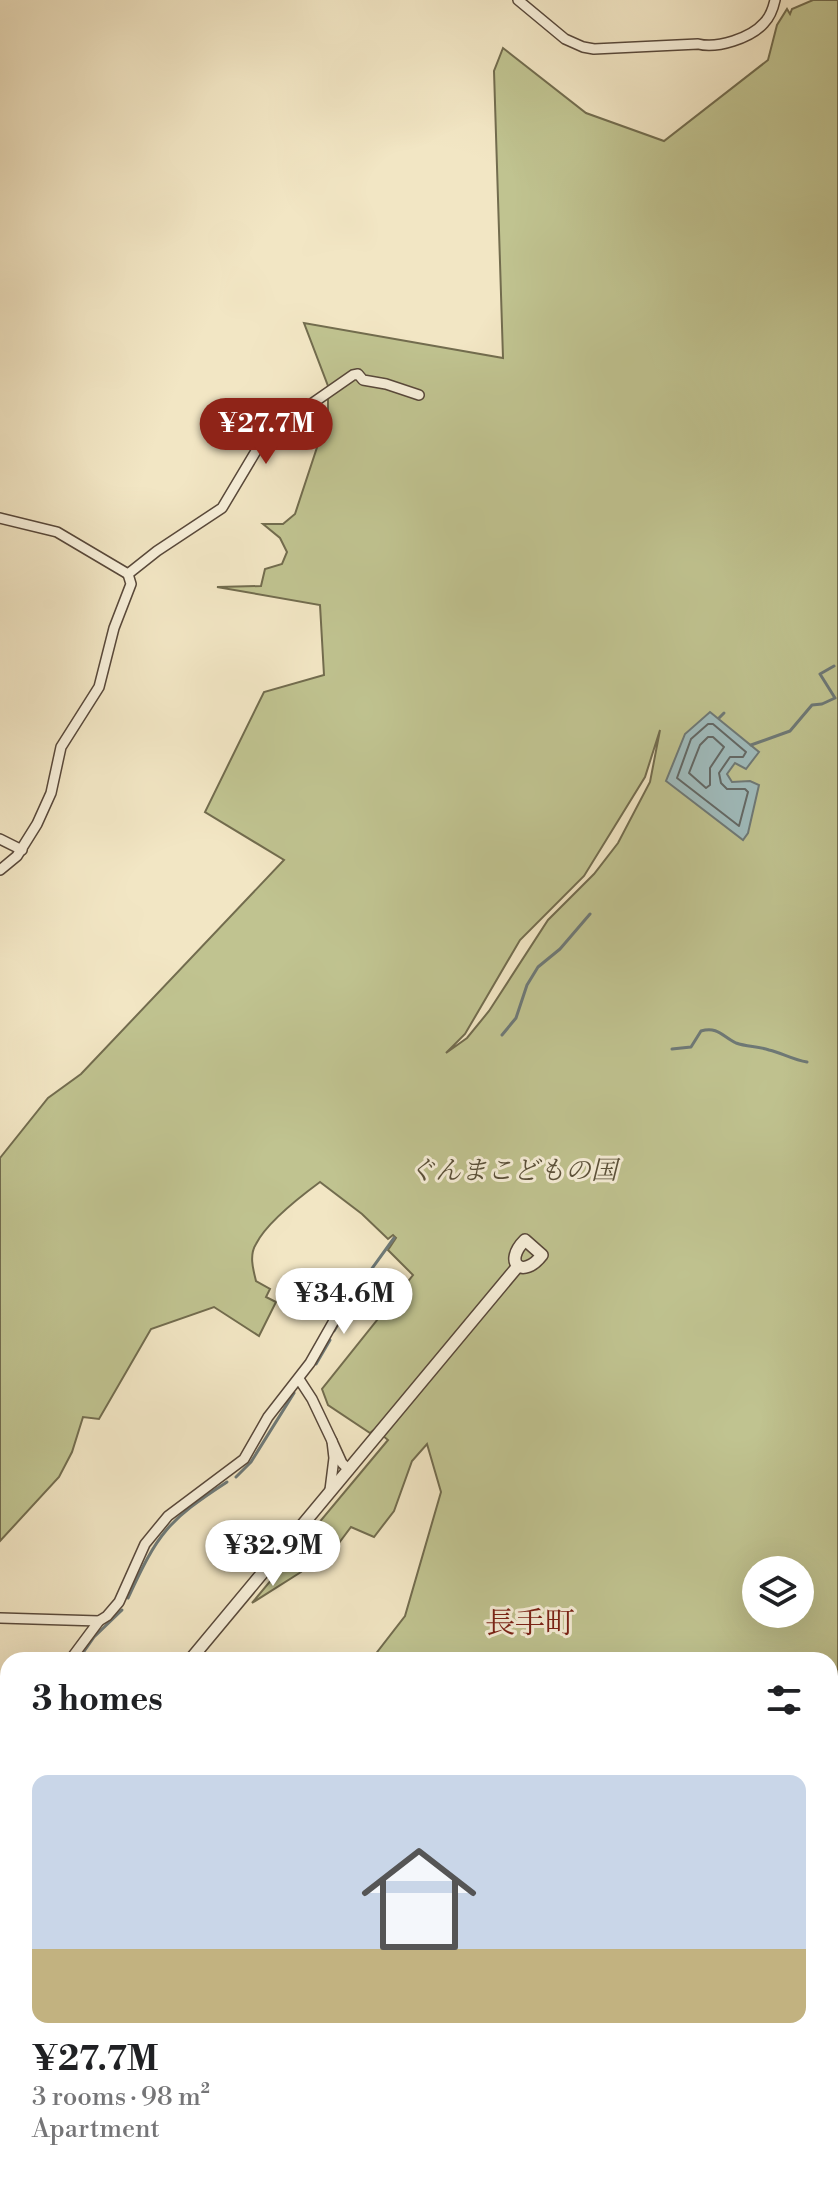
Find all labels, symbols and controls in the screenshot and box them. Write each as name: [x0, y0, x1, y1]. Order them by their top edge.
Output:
pin: ¥27.7M: [201, 398, 331, 466]
text: ¥27.7M: [218, 408, 314, 440]
park label: ぐんまこどもの国: [409, 1155, 621, 1187]
pin: ¥34.6M: [279, 1268, 409, 1336]
text: ¥34.6M: [293, 1278, 395, 1310]
pin: ¥32.9M: [208, 1520, 338, 1588]
text: ¥32.9M: [223, 1530, 323, 1562]
map controls: [742, 1556, 814, 1628]
button: layers: [742, 1556, 814, 1628]
district label: 長手町: [485, 1605, 575, 1643]
icon: filters: [762, 1678, 806, 1722]
text: 3 homes: [32, 1679, 163, 1721]
icon: home: [347, 1827, 491, 1971]
text: ¥27.7M: [32, 2039, 158, 2081]
text: 3 rooms · 98 m²: [32, 2081, 210, 2113]
text: Apartment: [32, 2113, 160, 2145]

